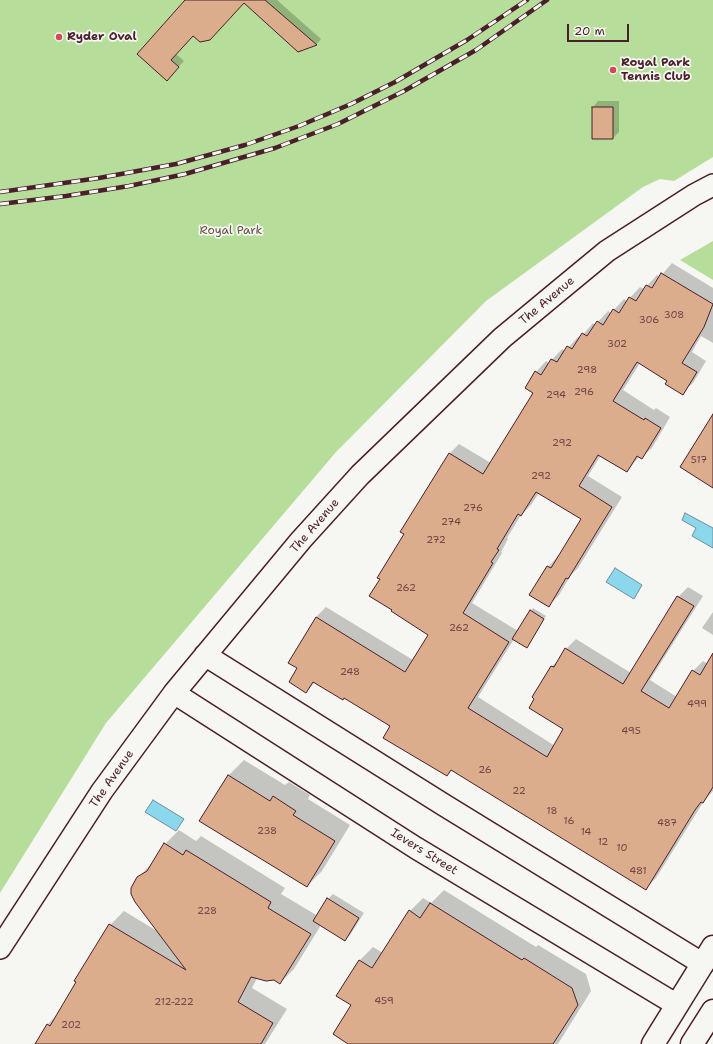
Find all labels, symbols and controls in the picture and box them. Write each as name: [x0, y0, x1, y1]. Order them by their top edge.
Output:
scale bar: [569, 16, 631, 42]
text: 20 m: [574, 23, 605, 39]
place label: Ryder Oval: [67, 30, 137, 44]
marker: Ryder Oval: [54, 32, 64, 42]
place label: Royal Park Tennis Club: [621, 56, 690, 84]
marker: Royal Park Tennis Club: [608, 65, 618, 75]
park label: Royal Park: [200, 224, 262, 238]
street label: The Avenue: [517, 274, 577, 328]
house number: 308: [664, 309, 684, 321]
house number: 306: [639, 314, 659, 326]
house number: 302: [607, 338, 627, 350]
house number: 298: [577, 364, 597, 376]
house number: 296: [574, 386, 594, 398]
house number: 294: [546, 389, 566, 401]
house number: 292: [552, 437, 572, 449]
house number: 517: [691, 454, 707, 466]
house number: 292: [531, 470, 551, 482]
street label: The Avenue: [287, 496, 343, 556]
house number: 276: [463, 502, 483, 514]
house number: 274: [441, 516, 461, 528]
house number: 272: [426, 534, 446, 546]
house number: 262: [396, 582, 416, 594]
house number: 262: [449, 622, 469, 634]
house number: 248: [340, 666, 360, 678]
house number: 499: [687, 698, 707, 710]
house number: 495: [621, 725, 641, 737]
street label: The Avenue: [87, 747, 137, 811]
house number: 26: [478, 764, 492, 776]
house number: 22: [512, 785, 526, 797]
house number: 18: [546, 805, 558, 817]
house number: 16: [564, 815, 574, 827]
house number: 487: [657, 817, 677, 829]
house number: 238: [257, 825, 277, 837]
street label: Ievers Street: [388, 826, 460, 878]
house number: 14: [581, 826, 591, 838]
house number: 12: [598, 836, 608, 848]
house number: 10: [617, 842, 627, 854]
house number: 481: [629, 865, 647, 877]
house number: 228: [197, 905, 217, 917]
house number: 459: [374, 995, 394, 1007]
house number: 212-222: [154, 996, 194, 1008]
house number: 202: [61, 1019, 81, 1031]

